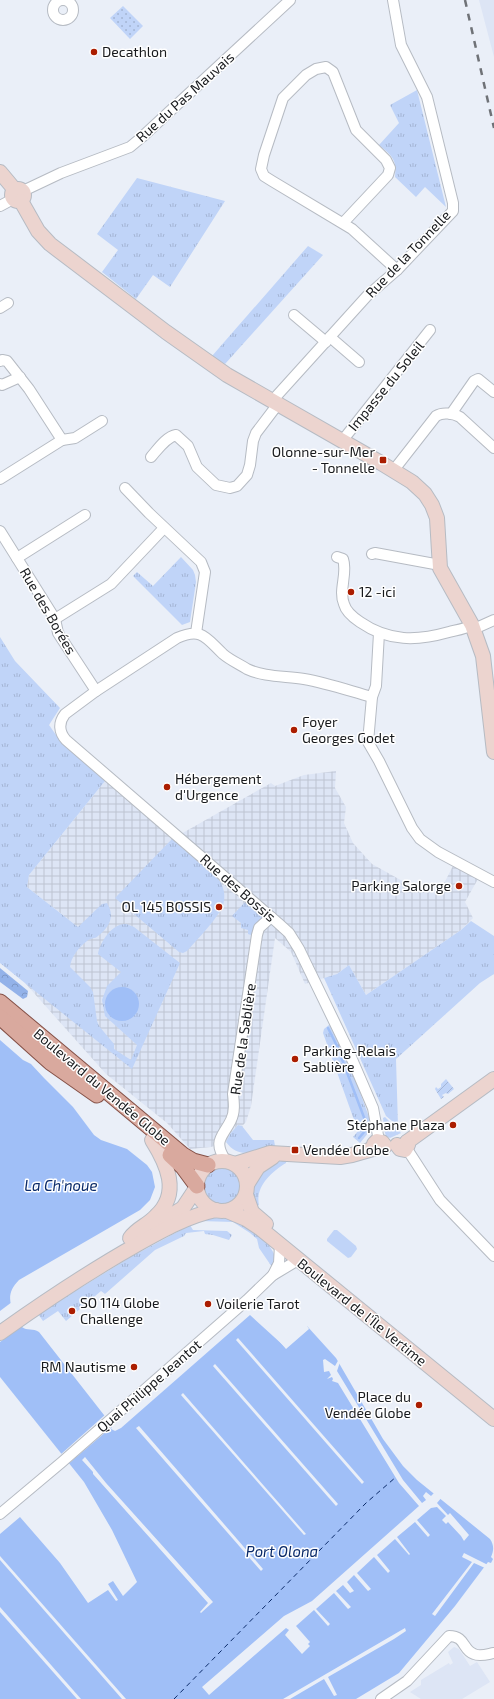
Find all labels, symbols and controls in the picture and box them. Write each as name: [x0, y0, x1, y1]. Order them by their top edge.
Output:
place label: Decathlon: [102, 43, 167, 60]
marker: Decathlon: [89, 47, 99, 57]
street label: Rue du Pas Mauvais: [132, 48, 237, 145]
street label: Rue de la Tonnelle: [362, 206, 454, 301]
street label: Impasse du Soleil: [344, 337, 428, 434]
place label: Olonne-sur-Mer - Tonnelle: [272, 443, 375, 476]
marker: Olonne-sur-Mer - Tonnelle: [378, 455, 388, 465]
street label: Rue des Borées: [17, 564, 80, 657]
place label: 12 -ici: [359, 583, 396, 600]
marker: 12 -ici: [346, 587, 356, 597]
place label: Foyer Georges Godet: [302, 713, 395, 746]
marker: Foyer Georges Godet: [289, 725, 299, 735]
place label: Hébergement d'Urgence: [175, 770, 261, 803]
marker: Hébergement d'Urgence: [162, 782, 172, 792]
street label: Rue des Bossis: [197, 850, 280, 925]
place label: Parking Salorge: [351, 877, 451, 894]
marker: Parking Salorge: [454, 881, 464, 891]
place label: OL 145 BOSSIS: [122, 898, 211, 915]
marker: OL 145 BOSSIS: [214, 902, 224, 912]
street label: Rue de la Sablière: [226, 982, 259, 1096]
street label: Boulevard du Vendée Globe: [31, 1025, 174, 1149]
place label: Parking-Relais Sablière: [303, 1042, 396, 1075]
marker: Parking-Relais Sablière: [290, 1054, 300, 1064]
place label: Stéphane Plaza: [347, 1116, 445, 1133]
marker: Stéphane Plaza: [448, 1120, 458, 1130]
place label: Vendée Globe: [303, 1141, 389, 1158]
marker: Vendée Globe: [290, 1145, 300, 1155]
water label: La Ch'noue: [24, 1176, 98, 1194]
street label: Boulevard de l'Île Vertime: [294, 1254, 430, 1369]
place label: SO 114 Globe Challenge: [80, 1294, 160, 1327]
place label: Voilerie Tarot: [216, 1295, 300, 1312]
marker: Voilerie Tarot: [203, 1299, 213, 1309]
marker: SO 114 Globe Challenge: [67, 1306, 77, 1316]
street label: Quai Philippe Jeantot: [93, 1336, 204, 1435]
place label: RM Nautisme: [41, 1358, 126, 1375]
marker: RM Nautisme: [129, 1362, 139, 1372]
place label: Place du Vendée Globe: [325, 1388, 411, 1421]
marker: Place du Vendée Globe: [414, 1400, 424, 1410]
water label: Port Olona: [246, 1542, 318, 1560]

